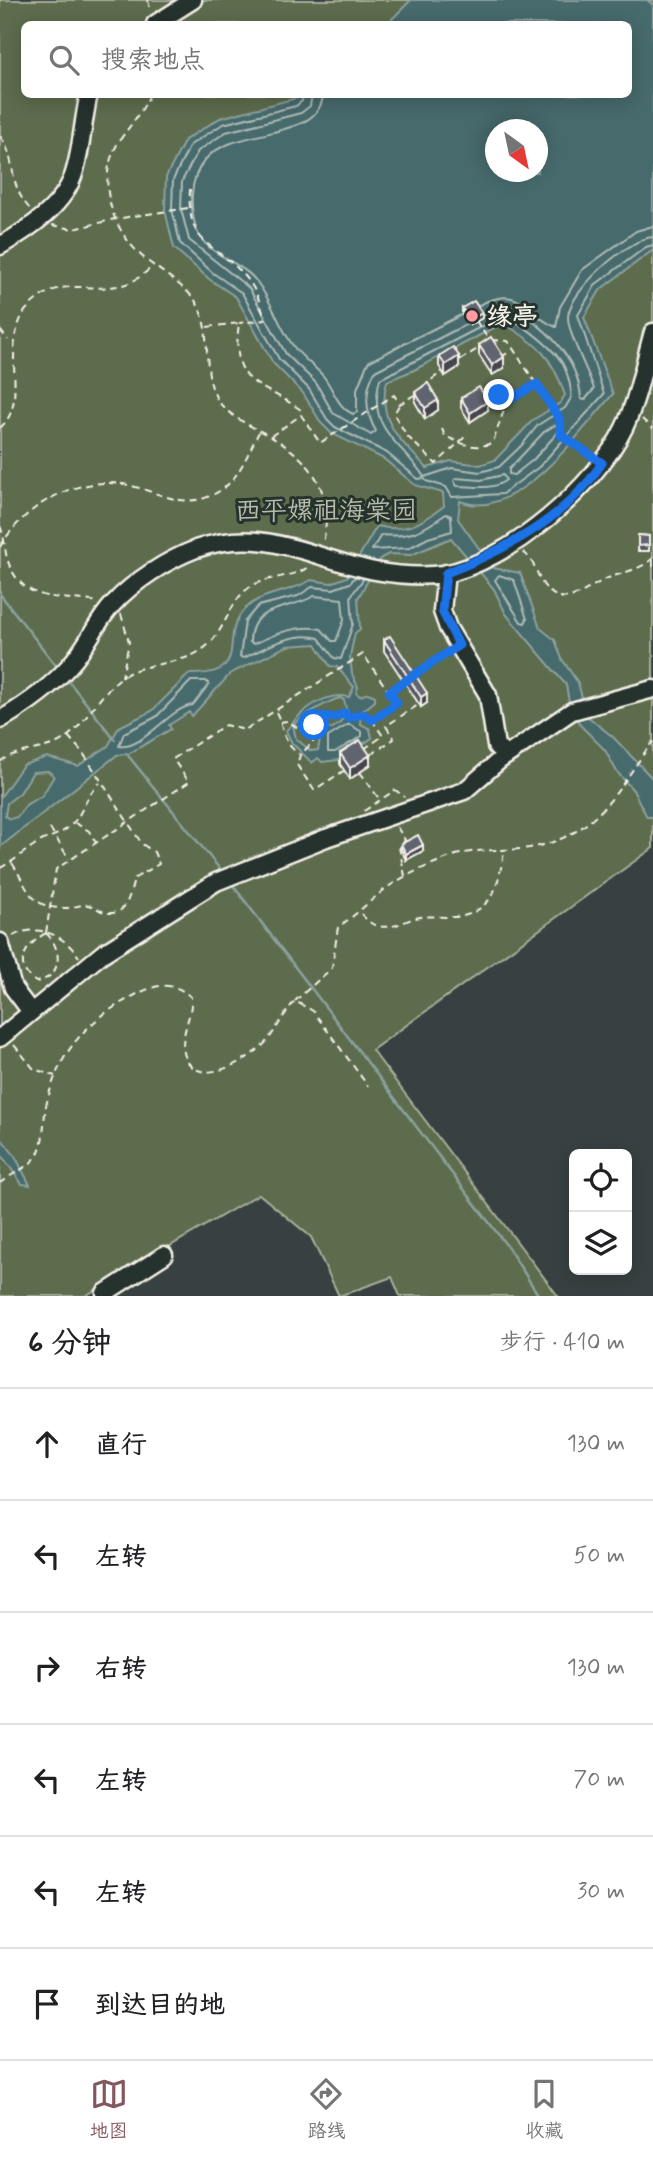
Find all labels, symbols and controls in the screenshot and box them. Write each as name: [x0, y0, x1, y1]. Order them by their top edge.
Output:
search box: [21, 21, 632, 98]
icon: search: [45, 41, 83, 79]
text: 搜索地点: [101, 44, 205, 78]
north arrow: [485, 119, 548, 182]
place label: 缘亭: [486, 301, 538, 335]
marker: 缘亭: [464, 308, 480, 324]
route end: [483, 379, 514, 410]
park label: 西平嫘祖海棠园: [235, 495, 417, 529]
route start: [298, 709, 329, 740]
map controls: [569, 1149, 632, 1275]
button: locate: [569, 1149, 632, 1212]
button: layers: [569, 1212, 632, 1275]
text: 6 分钟: [28, 1324, 111, 1363]
text: 步行 · 410 m: [500, 1328, 625, 1358]
icon: ahead: [28, 1425, 66, 1463]
text: 直行: [95, 1429, 147, 1463]
text: 130 m: [567, 1429, 625, 1459]
icon: left: [28, 1537, 66, 1575]
text: 左转: [95, 1541, 147, 1575]
text: 50 m: [574, 1541, 625, 1571]
icon: right: [28, 1649, 66, 1687]
text: 右转: [95, 1653, 147, 1687]
text: 130 m: [567, 1653, 625, 1683]
icon: left: [28, 1761, 66, 1799]
text: 左转: [95, 1765, 147, 1799]
text: 70 m: [573, 1765, 625, 1795]
icon: left: [28, 1873, 66, 1911]
text: 左转: [95, 1877, 147, 1911]
text: 30 m: [577, 1877, 625, 1907]
icon: arrive: [28, 1985, 66, 2023]
text: 到达目的地: [95, 1989, 225, 2023]
tab: 地图: [90, 2075, 128, 2144]
tab: 路线: [307, 2075, 345, 2144]
tab: 收藏: [525, 2075, 563, 2144]

